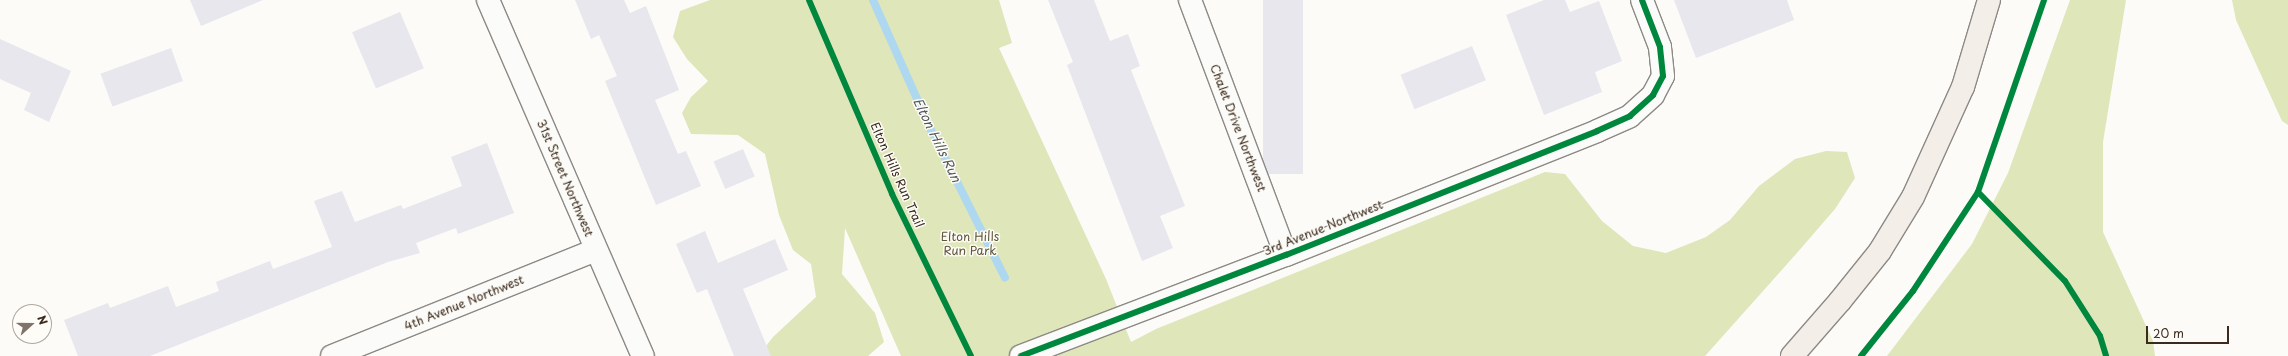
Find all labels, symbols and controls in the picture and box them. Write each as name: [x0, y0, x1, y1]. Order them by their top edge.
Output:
street label: Chalet Drive Northwest: [1207, 62, 1269, 194]
water label: Elton Hills Run: [910, 95, 964, 185]
street label: 31st Street Northwest: [533, 117, 597, 239]
street label: Elton Hills Run Trail: [867, 119, 927, 231]
street label: 3rd Avenue Northwest: [1261, 197, 1385, 259]
park label: Elton Hills Run Park: [941, 230, 999, 258]
street label: 4th Avenue Northwest: [402, 272, 526, 334]
north arrow: [12, 304, 52, 344]
text: N: [33, 313, 52, 327]
scale bar: [2148, 318, 2231, 344]
text: 20 m: [2153, 324, 2184, 342]

